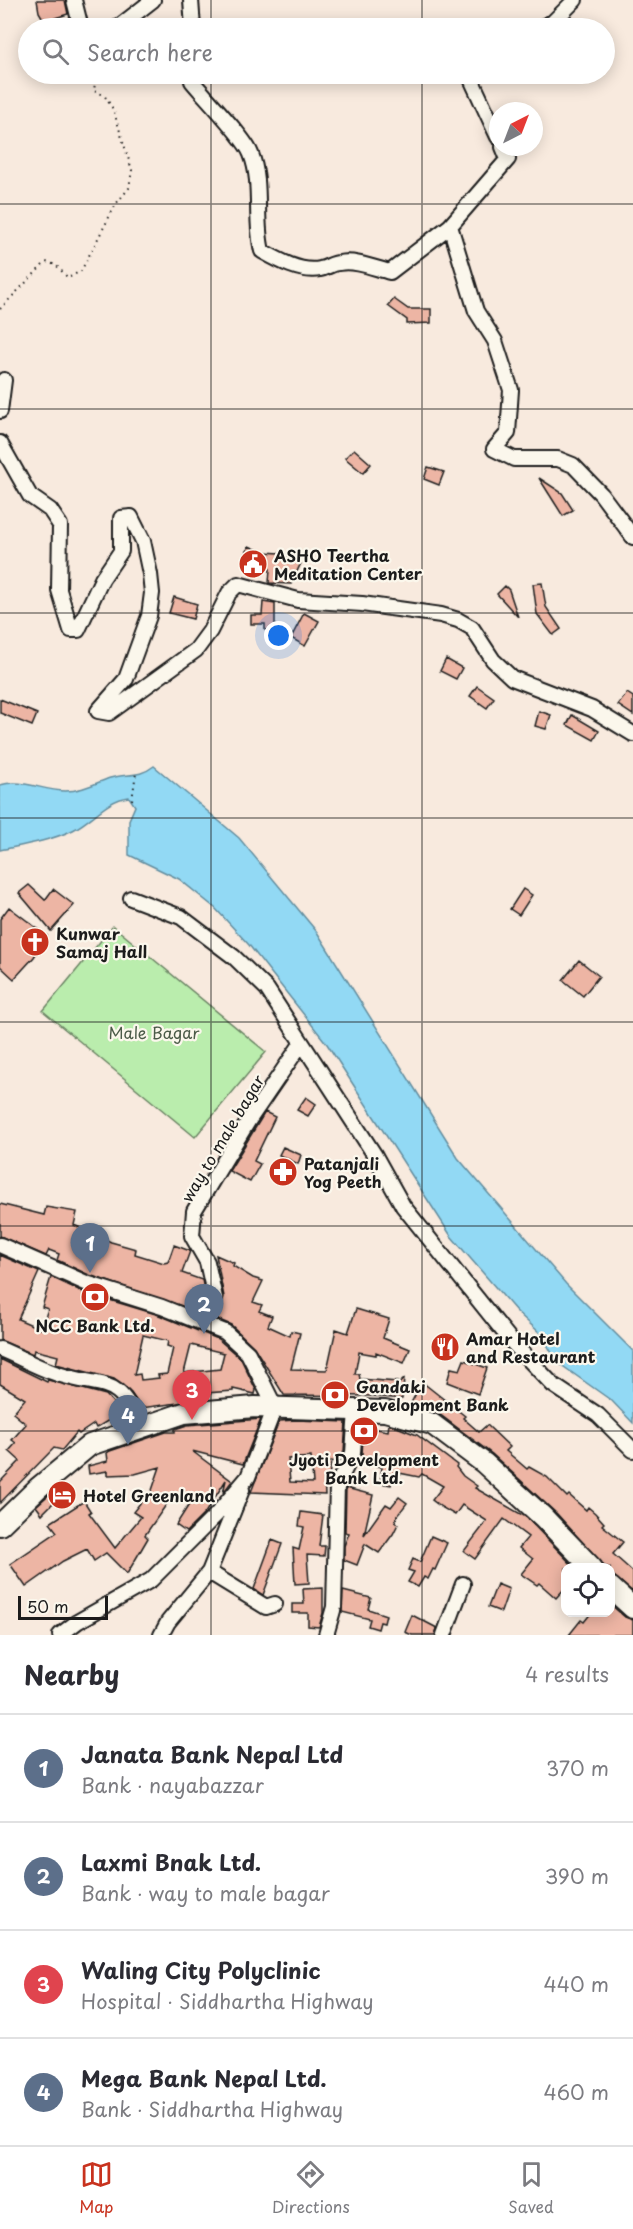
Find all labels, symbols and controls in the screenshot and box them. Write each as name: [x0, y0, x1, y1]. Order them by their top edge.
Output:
search box: [18, 18, 615, 84]
icon: search: [39, 35, 72, 68]
text: Search here: [87, 35, 213, 68]
north arrow: [489, 102, 543, 156]
place label: ASHO Teertha Meditation Center: [273, 543, 423, 585]
public building icon: ASHO Teertha Meditation Center: [237, 548, 269, 580]
your location: [264, 621, 293, 650]
place label: Kunwar Samaj Hall: [56, 921, 147, 963]
church icon: Kunwar Samaj Hall: [19, 926, 51, 958]
park label: Male Bagar: [109, 1020, 200, 1044]
street label: way to male bagar: [174, 1069, 270, 1206]
place label: Patanjali Yog Peeth: [304, 1151, 382, 1193]
pharmacy icon: Patanjali Yog Peeth: [267, 1156, 299, 1188]
pin: 1: [70, 1224, 110, 1273]
bank icon: NCC Bank Ltd.: [79, 1281, 111, 1313]
pin: 2: [184, 1284, 224, 1334]
place label: NCC Bank Ltd.: [35, 1313, 155, 1337]
place label: Amar Hotel and Restaurant: [465, 1326, 596, 1368]
restaurant icon: Amar Hotel and Restaurant: [429, 1331, 461, 1363]
pin: 3: [172, 1370, 212, 1420]
place label: Gandaki Development Bank: [356, 1374, 509, 1416]
bank icon: Gandaki Development Bank: [319, 1379, 351, 1411]
pin: 4: [108, 1396, 148, 1445]
bank icon: Jyoti Development Bank Ltd.: [348, 1415, 380, 1447]
place label: Jyoti Development Bank Ltd.: [289, 1447, 439, 1489]
hotel icon: Hotel Greenland: [46, 1479, 78, 1511]
place label: Hotel Greenland: [83, 1483, 215, 1507]
map controls: [561, 1563, 615, 1617]
button: locate: [561, 1563, 615, 1617]
scale bar: [18, 1593, 108, 1620]
text: 50 m: [27, 1594, 68, 1618]
text: Nearby: [24, 1655, 119, 1694]
text: 4 results: [525, 1659, 609, 1689]
text: Janata Bank Nepal Ltd: [81, 1737, 343, 1770]
text: 1: [39, 1753, 48, 1783]
text: 370 m: [546, 1753, 609, 1783]
text: Bank · nayabazzar: [81, 1770, 264, 1800]
text: Laxmi Bnak Ltd.: [81, 1845, 261, 1878]
text: 2: [36, 1861, 51, 1891]
text: 390 m: [545, 1861, 609, 1891]
text: Bank · way to male bagar: [81, 1878, 330, 1908]
text: Waling City Polyclinic: [81, 1953, 321, 1986]
text: 3: [37, 1969, 50, 1999]
text: 440 m: [544, 1969, 609, 1999]
text: Hospital · Siddhartha Highway: [81, 1986, 373, 2016]
text: Mega Bank Nepal Ltd.: [81, 2061, 327, 2094]
text: 4: [37, 2077, 50, 2107]
text: 460 m: [543, 2077, 609, 2107]
text: Bank · Siddhartha Highway: [81, 2094, 343, 2124]
tab: Map: [79, 2158, 113, 2218]
tab: Directions: [272, 2158, 350, 2218]
tab: Saved: [508, 2158, 554, 2218]

